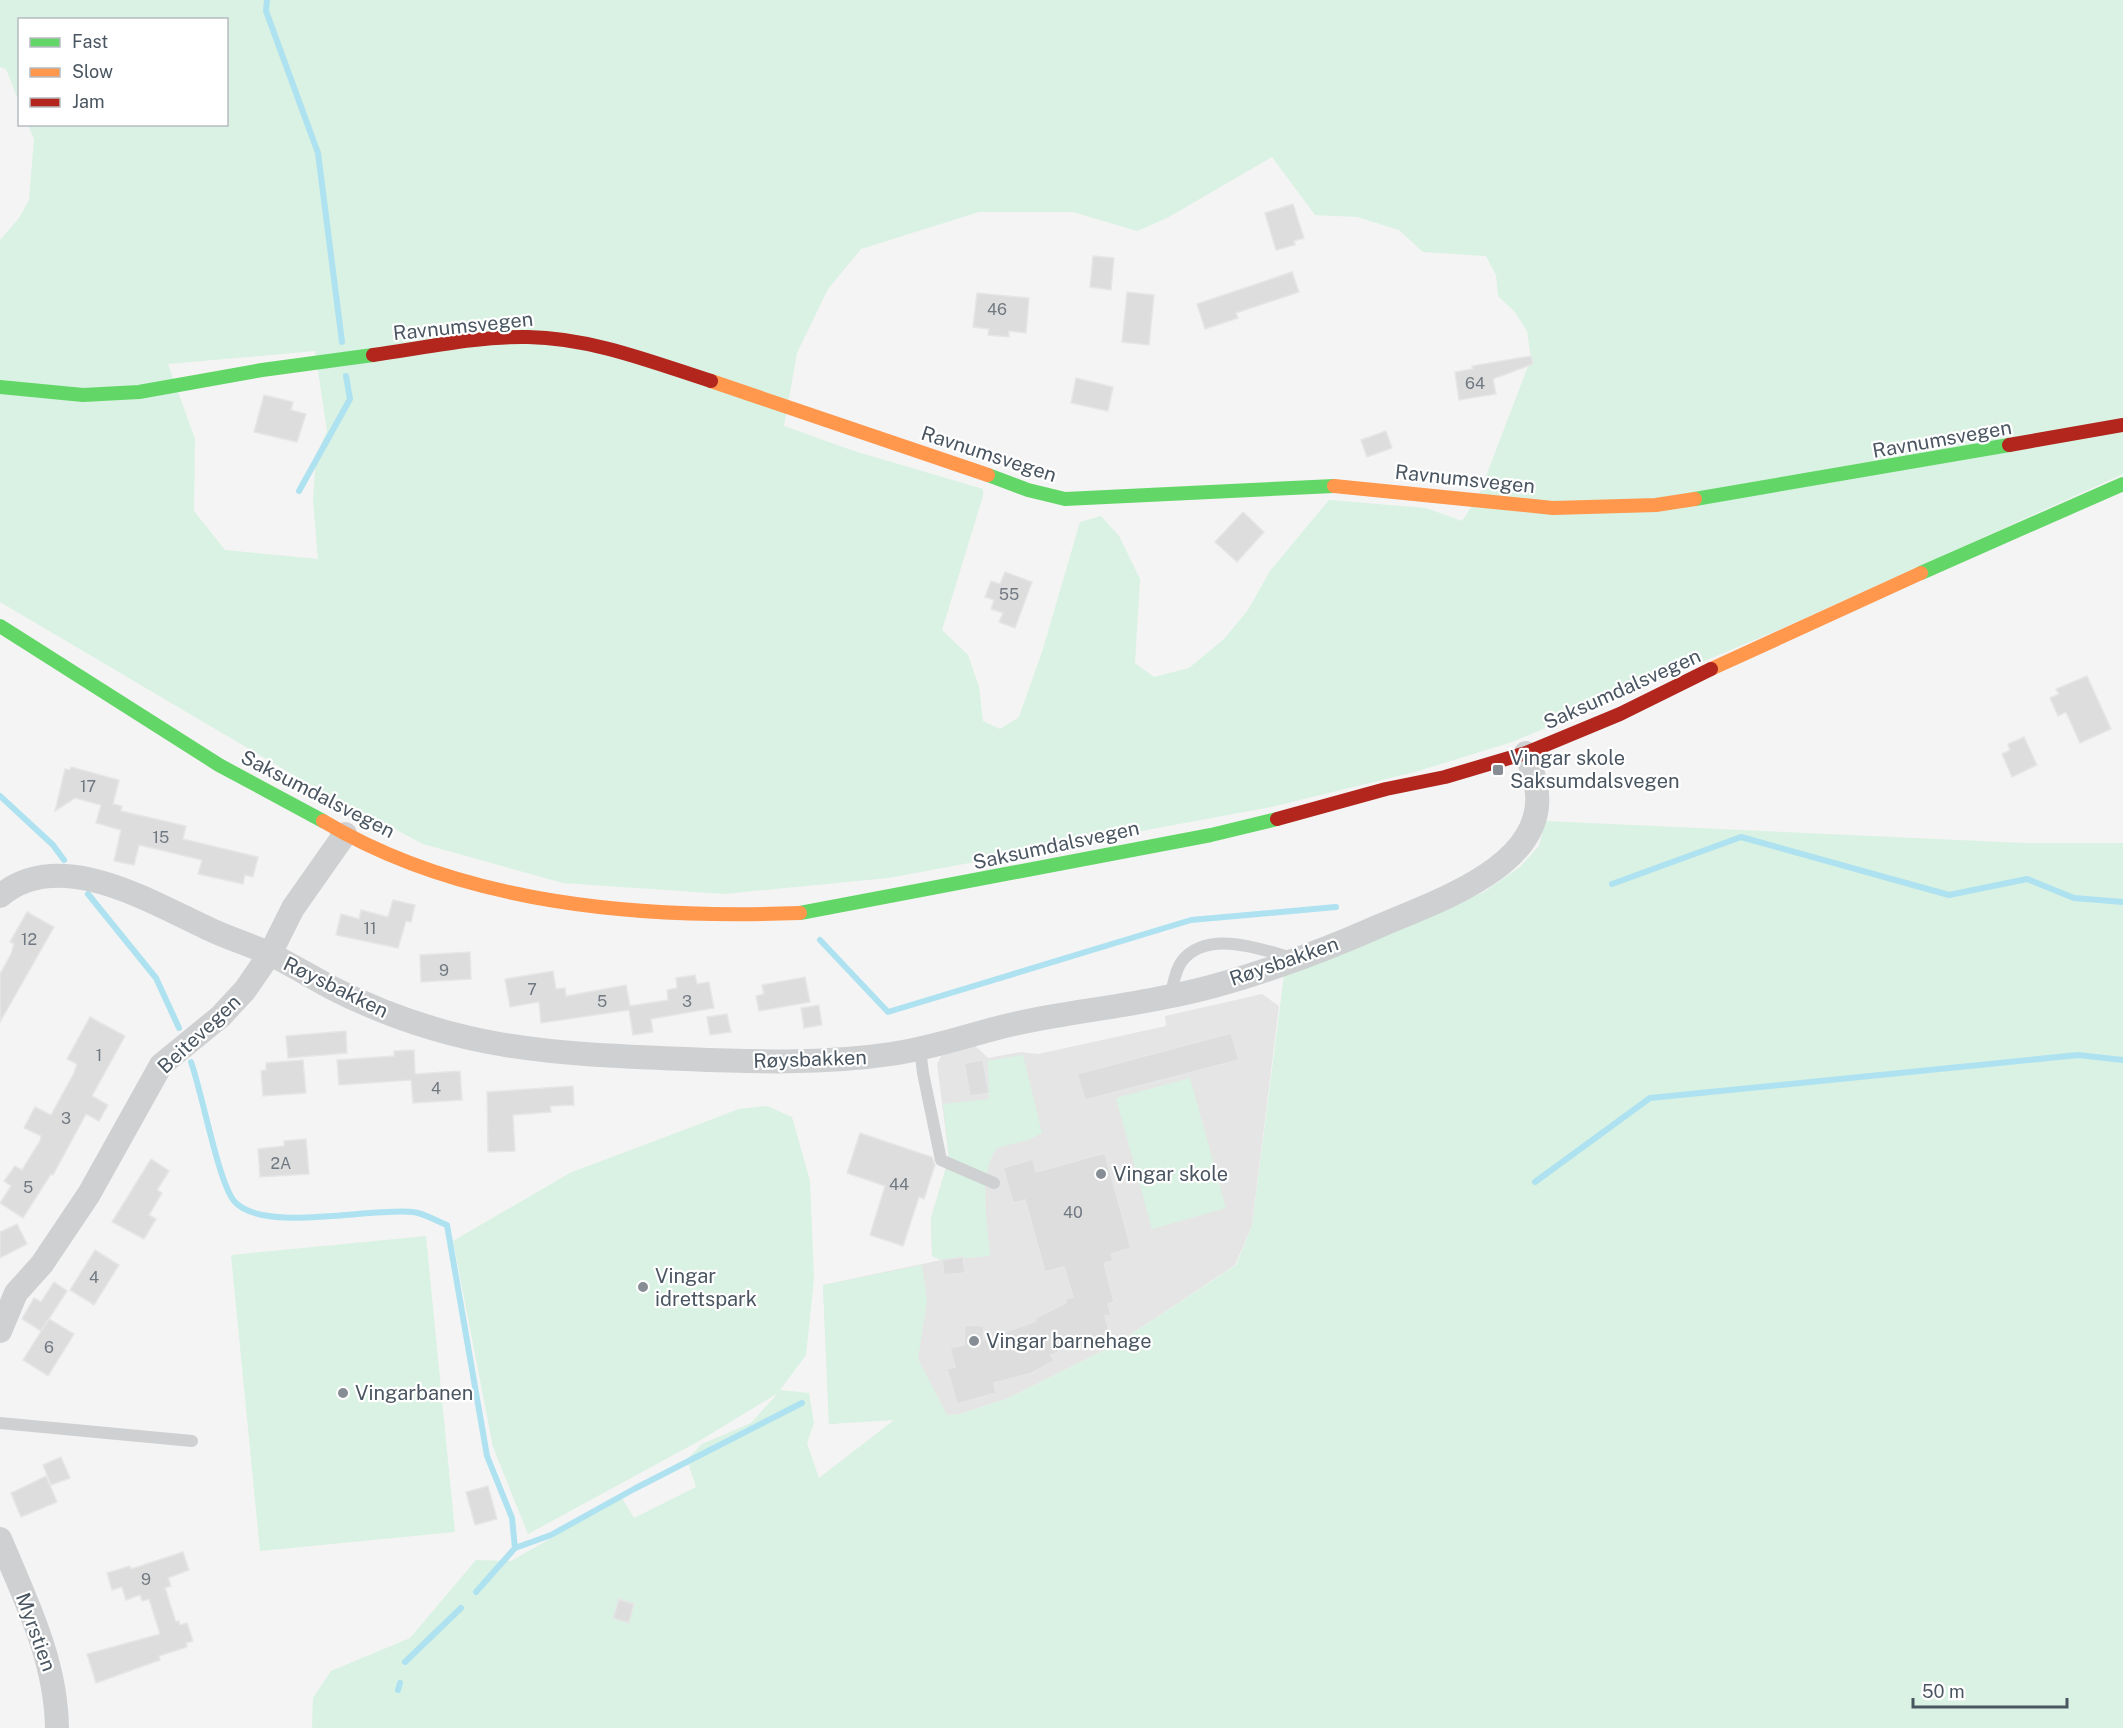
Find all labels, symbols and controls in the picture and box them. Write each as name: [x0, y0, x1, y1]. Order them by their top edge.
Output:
legend: [18, 18, 228, 126]
text: Fast: [72, 31, 108, 52]
text: Slow: [72, 61, 113, 82]
text: Jam: [72, 91, 105, 112]
house number: 46: [987, 300, 1007, 319]
street label: Ravnumsvegen: [392, 307, 534, 345]
house number: 64: [1465, 374, 1485, 393]
street label: Ravnumsvegen: [1871, 415, 2013, 463]
street label: Ravnumsvegen: [918, 421, 1060, 487]
street label: Ravnumsvegen: [1394, 460, 1536, 498]
house number: 55: [999, 585, 1019, 604]
street label: Saksumdalsvegen: [1540, 644, 1704, 734]
street label: Saksumdalsvegen: [237, 745, 399, 843]
place label: Vingar skole Saksumdalsvegen: [1510, 746, 1680, 793]
marker: Vingar skole Saksumdalsvegen: [1491, 763, 1505, 777]
house number: 17: [80, 777, 96, 796]
street label: Saksumdalsvegen: [971, 816, 1141, 874]
house number: 15: [153, 828, 169, 847]
house number: 11: [363, 919, 377, 938]
house number: 12: [21, 930, 37, 949]
street label: Røysbakken: [1226, 931, 1342, 991]
street label: Røysbakken: [280, 951, 392, 1023]
house number: 9: [439, 961, 449, 980]
house number: 7: [527, 980, 537, 999]
street label: Beitevegen: [153, 990, 245, 1078]
house number: 5: [597, 992, 607, 1011]
house number: 3: [682, 992, 692, 1011]
street label: Røysbakken: [753, 1045, 867, 1073]
house number: 1: [96, 1046, 102, 1065]
house number: 4: [431, 1079, 441, 1098]
house number: 3: [61, 1109, 71, 1128]
house number: 2A: [271, 1154, 291, 1173]
place label: Vingar skole: [1113, 1162, 1228, 1186]
marker: Vingar skole: [1094, 1167, 1108, 1181]
house number: 44: [889, 1175, 909, 1194]
house number: 5: [23, 1178, 33, 1197]
house number: 40: [1063, 1203, 1083, 1222]
place label: Vingar idrettspark: [655, 1264, 757, 1311]
house number: 4: [89, 1268, 99, 1287]
marker: Vingar idrettspark: [636, 1280, 650, 1294]
place label: Vingar barnehage: [986, 1329, 1152, 1353]
marker: Vingar barnehage: [967, 1334, 981, 1348]
house number: 6: [44, 1338, 54, 1357]
place label: Vingarbanen: [355, 1381, 473, 1405]
marker: Vingarbanen: [336, 1386, 350, 1400]
house number: 9: [141, 1570, 151, 1589]
street label: Myrstien: [11, 1590, 61, 1674]
scale bar: [1913, 1671, 2068, 1709]
text: 50 m: [1922, 1681, 1965, 1702]

